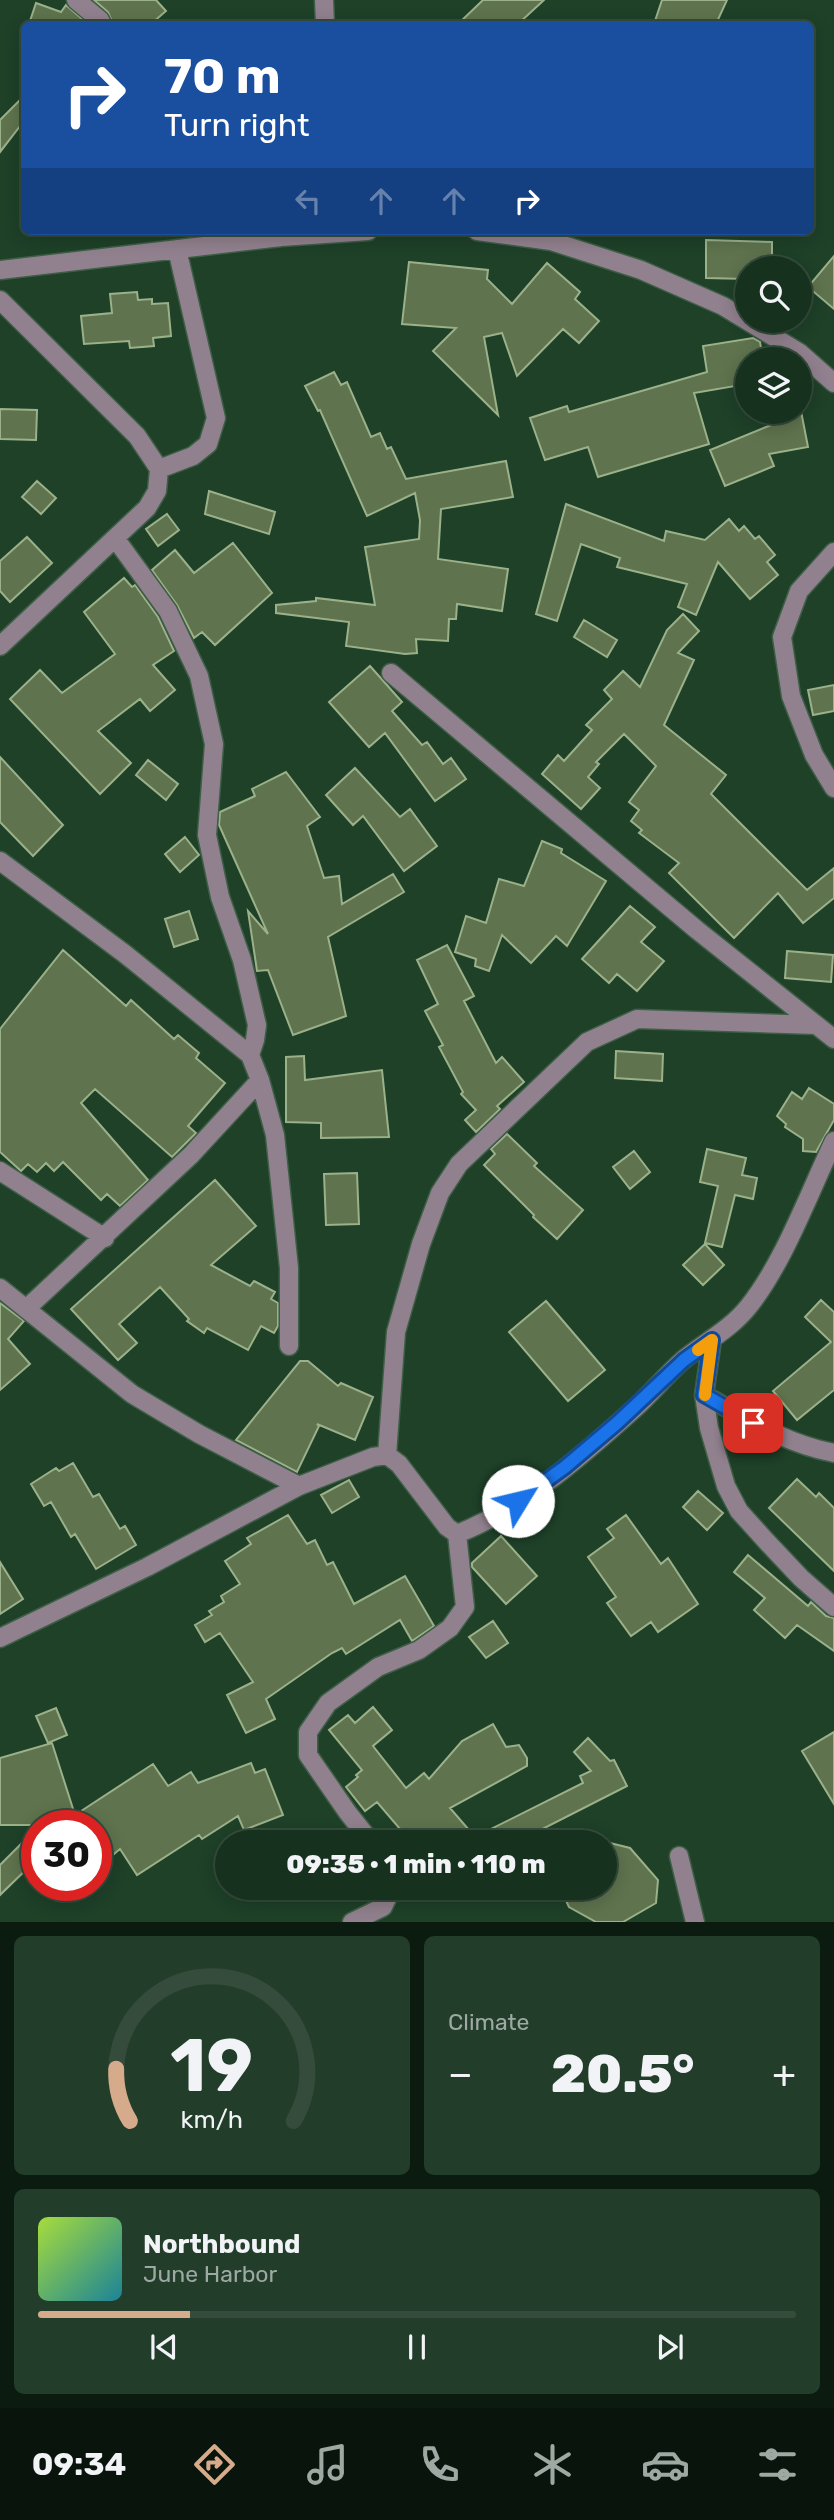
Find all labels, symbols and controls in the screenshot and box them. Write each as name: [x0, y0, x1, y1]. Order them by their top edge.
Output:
text: 70 m: [164, 47, 281, 105]
icon: right: [49, 49, 140, 140]
text: Turn right: [164, 106, 309, 144]
icon: left: [289, 182, 327, 220]
icon: ahead: [362, 182, 400, 220]
icon: ahead: [435, 182, 473, 220]
icon: right: [508, 182, 546, 220]
map controls: [735, 256, 812, 424]
button: search: [735, 256, 812, 333]
button: layers: [735, 347, 812, 424]
pin: [723, 1393, 783, 1453]
icon: arrive: [734, 1404, 772, 1442]
position arrow: [481, 1464, 555, 1538]
speed limit sign: 30: [21, 1810, 112, 1901]
text: 09:35 · 1 min · 110 m: [286, 1849, 546, 1880]
text: Climate: [448, 2008, 529, 2036]
text: 19: [171, 2024, 253, 2110]
text: 20.5°: [551, 2043, 694, 2105]
text: −: [448, 2051, 473, 2097]
text: +: [772, 2051, 796, 2097]
text: km/h: [181, 2105, 243, 2134]
text: Northbound: [143, 2229, 301, 2260]
text: June Harbor: [143, 2260, 277, 2288]
icon: previous: [145, 2328, 183, 2366]
icon: pause: [398, 2328, 436, 2366]
icon: next: [651, 2328, 689, 2366]
icon: directions: [190, 2440, 239, 2489]
icon: music: [303, 2440, 352, 2489]
icon: phone: [415, 2440, 464, 2489]
icon: climate: [528, 2440, 577, 2489]
icon: car: [641, 2440, 690, 2489]
icon: filters: [753, 2440, 802, 2489]
text: 09:34: [32, 2445, 126, 2483]

